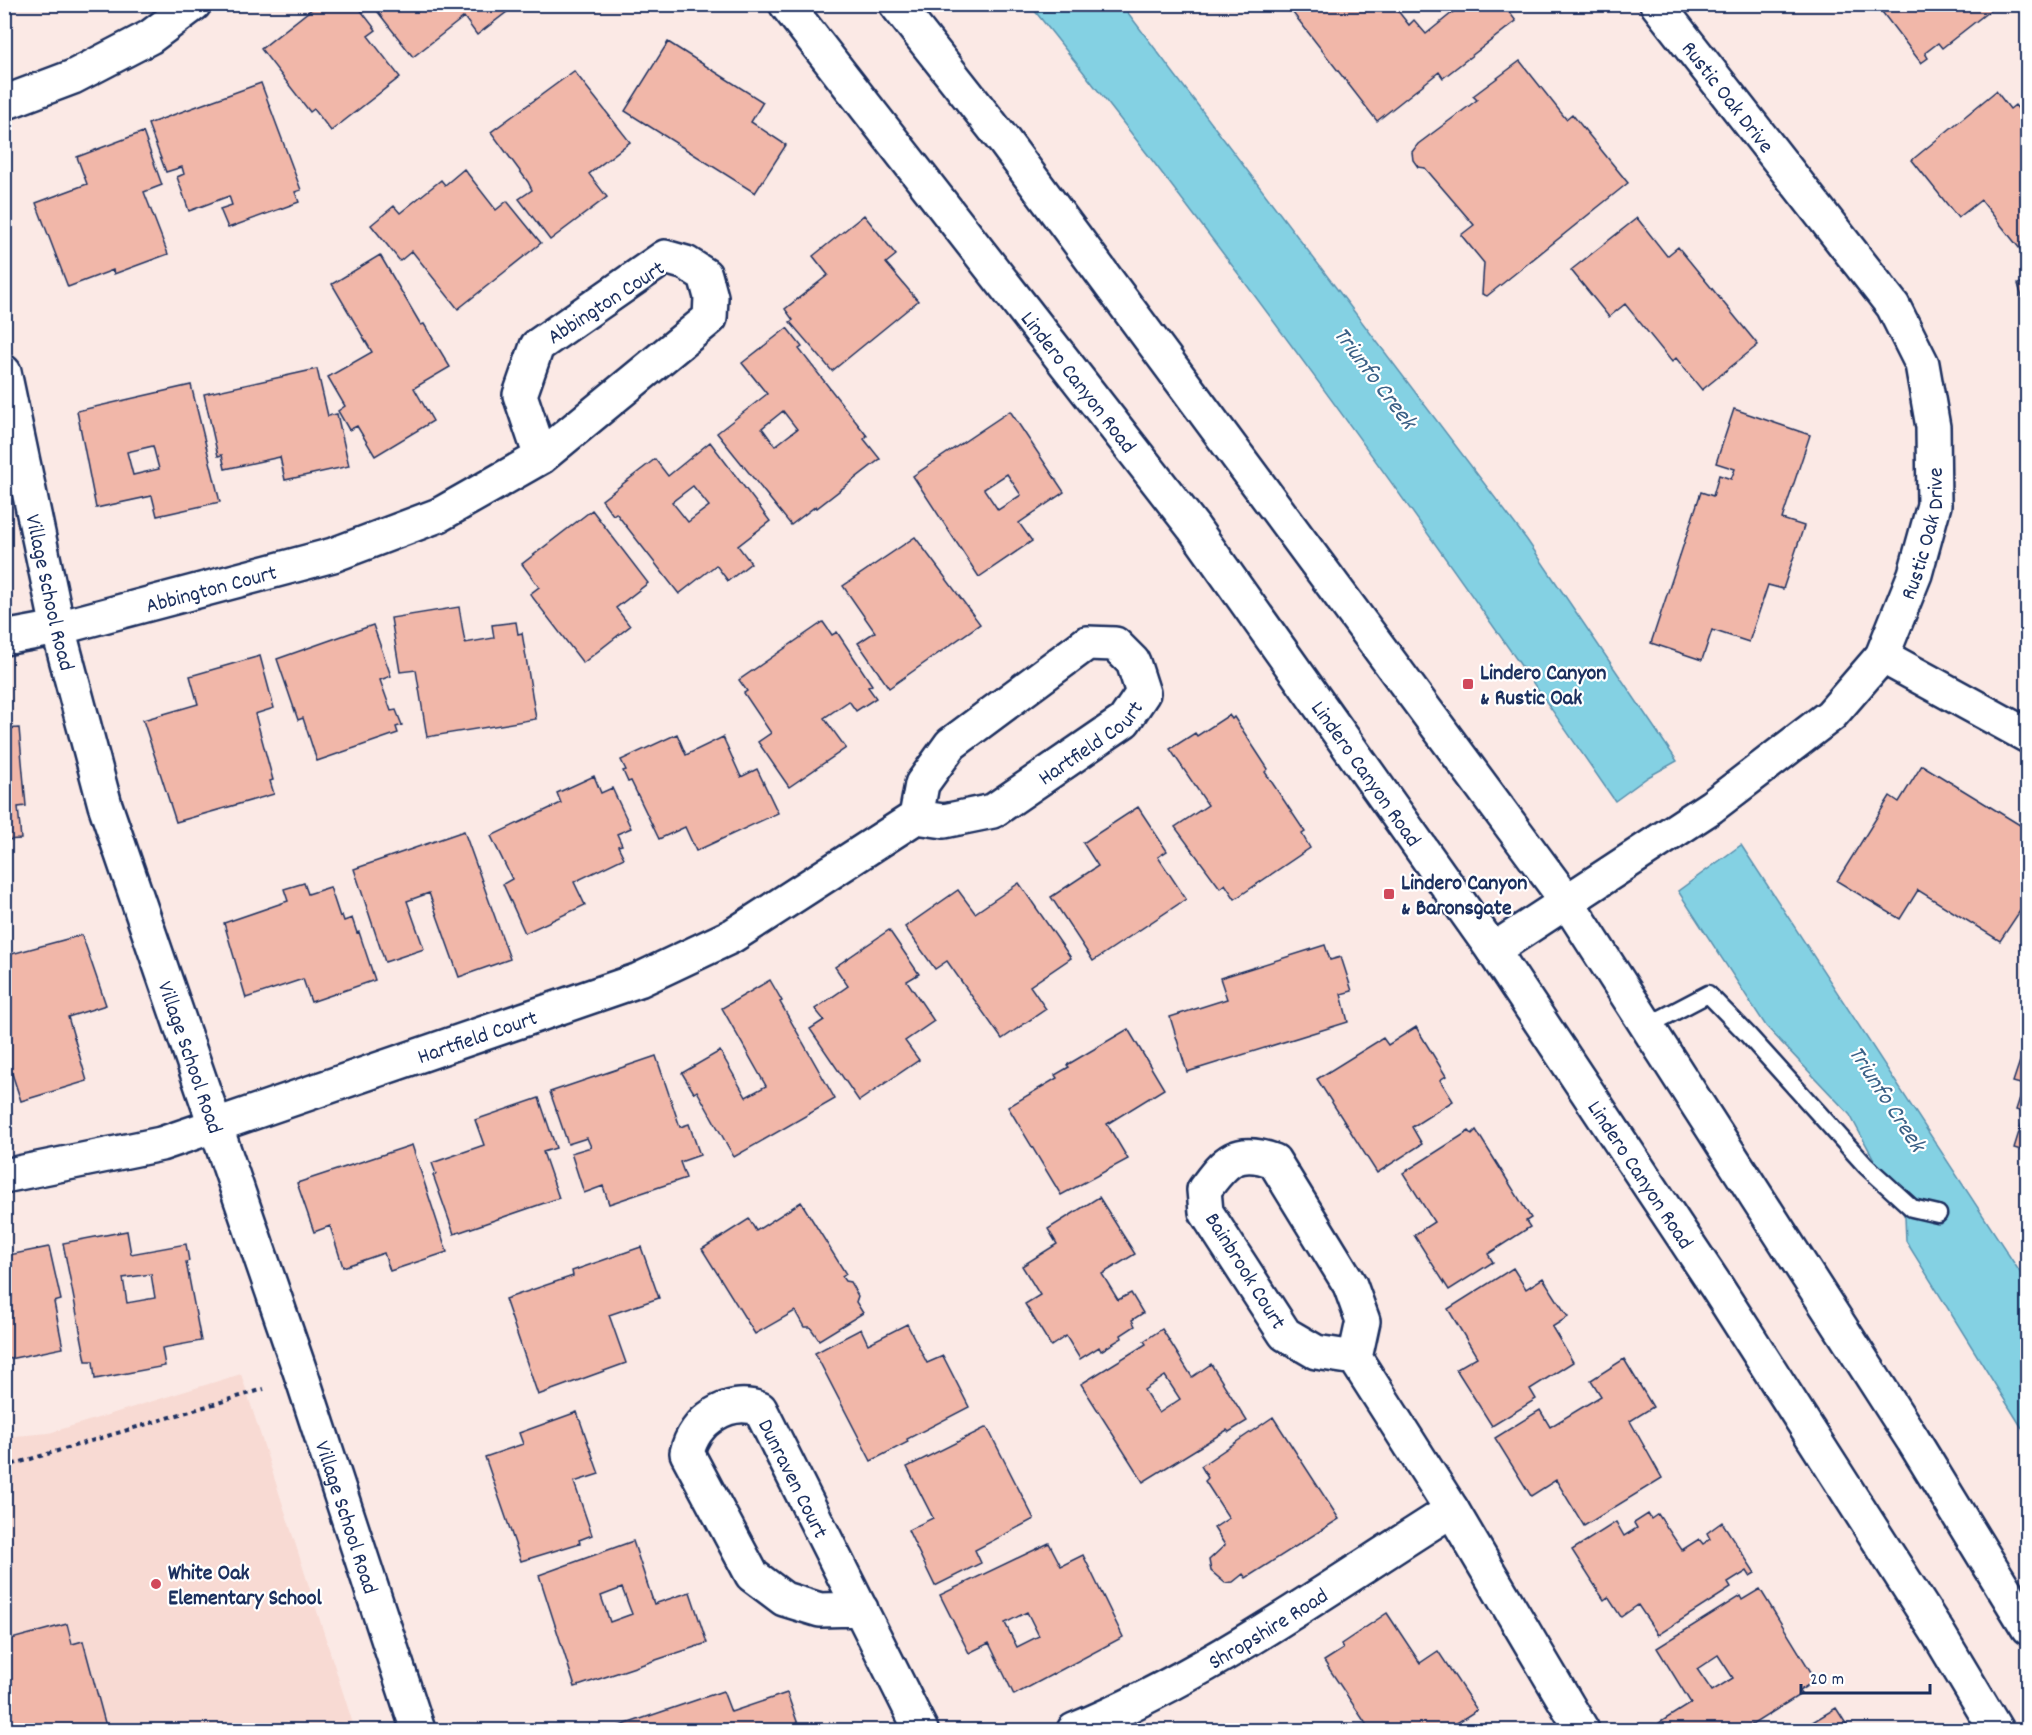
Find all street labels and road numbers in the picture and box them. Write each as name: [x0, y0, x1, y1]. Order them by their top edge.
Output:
street label: Rustic Oak Drive: [1673, 35, 1780, 161]
street label: Abbington Court: [542, 254, 672, 354]
street label: Lindero Canyon Road: [1012, 306, 1142, 461]
street label: Rustic Oak Drive: [1894, 467, 1953, 605]
street label: Village School Road: [15, 512, 81, 675]
street label: Abbington Court: [143, 559, 281, 623]
street label: Lindero Canyon Road: [1302, 695, 1427, 854]
street label: Hartfield Court: [1033, 696, 1152, 795]
street label: Village School Road: [148, 977, 229, 1138]
street label: Hartfield Court: [414, 1004, 542, 1074]
street label: Lindero Canyon Road: [1578, 1095, 1699, 1256]
street label: Bainbrook Court: [1196, 1207, 1292, 1336]
street label: Dunraven Court: [748, 1414, 834, 1544]
street label: Village School Road: [305, 1437, 384, 1599]
street label: Shropshire Road: [1203, 1582, 1335, 1679]

